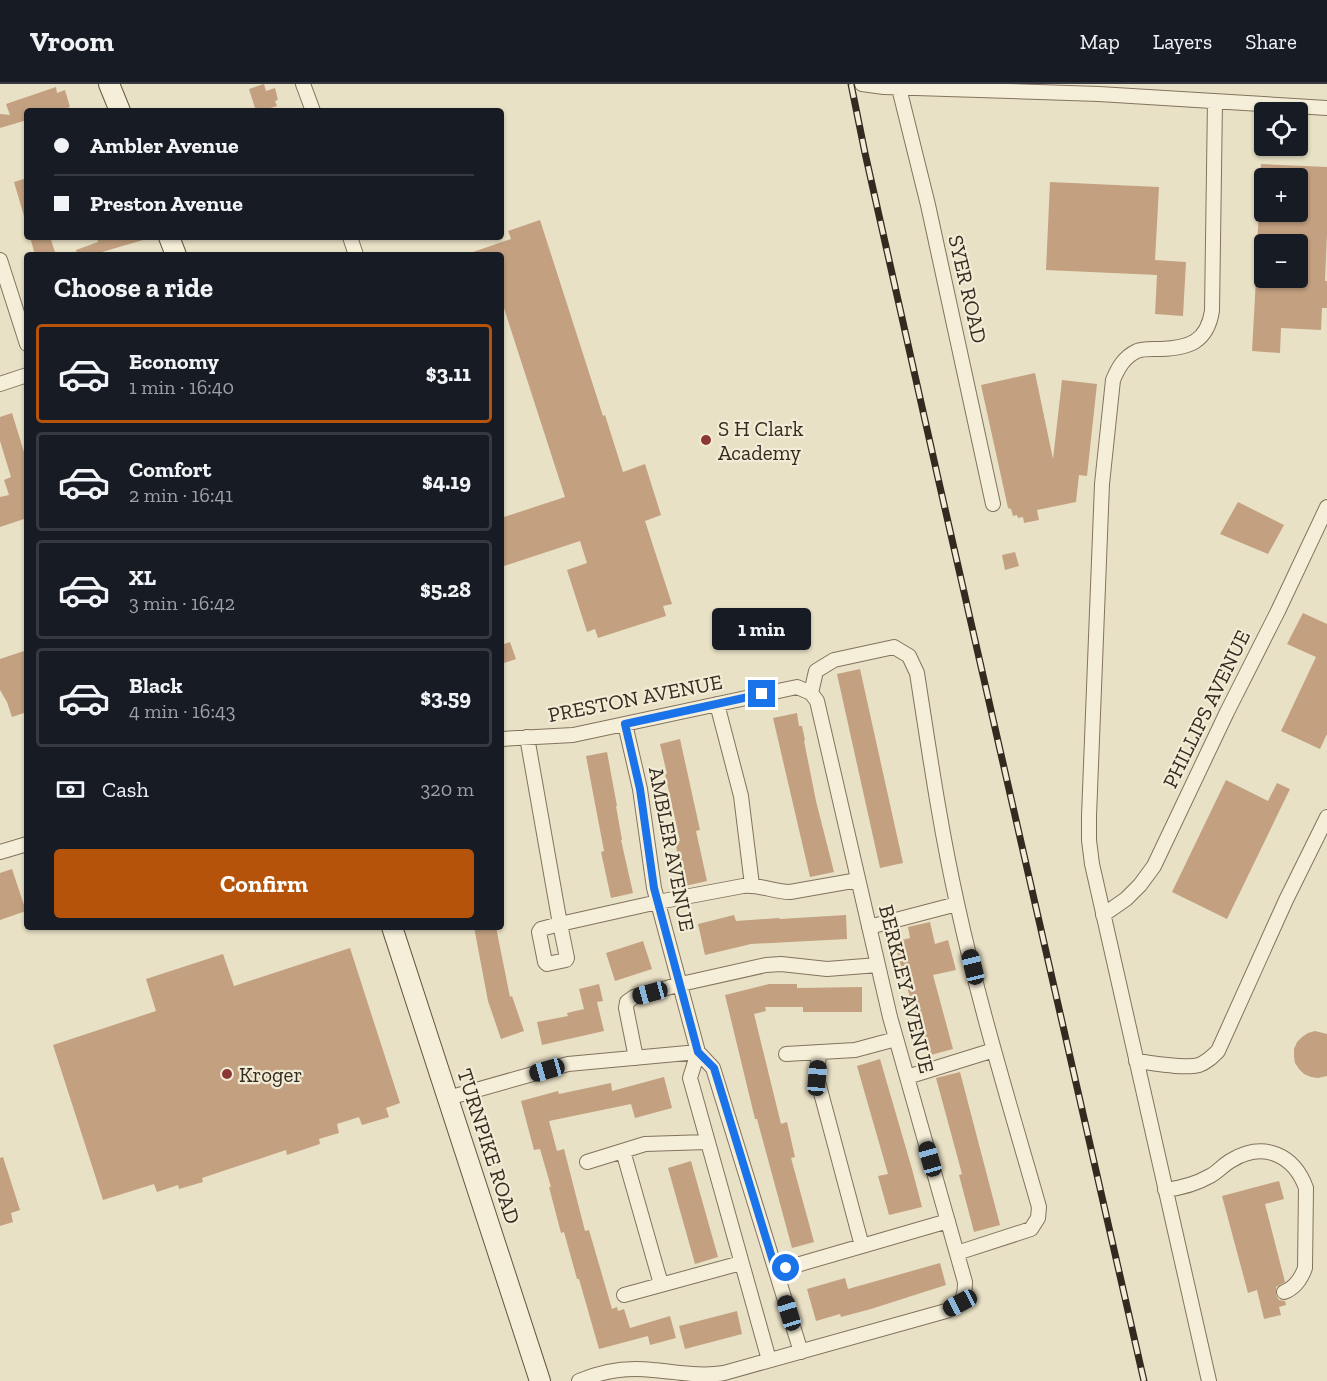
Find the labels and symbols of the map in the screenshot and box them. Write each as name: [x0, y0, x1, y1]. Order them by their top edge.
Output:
street label: SYER ROAD: [943, 233, 993, 345]
place label: S H Clark Academy: [718, 416, 804, 465]
marker: S H Clark Academy: [699, 433, 713, 447]
callout: 1 min: [712, 607, 812, 649]
street label: PHILLIPS AVENUE: [1157, 626, 1255, 792]
street label: PRESTON AVENUE: [546, 669, 724, 727]
route end: [748, 680, 775, 707]
street label: AMBLER AVENUE: [644, 765, 700, 933]
street label: BERKLEY AVENUE: [874, 902, 940, 1076]
car: [960, 947, 986, 987]
car: [630, 980, 670, 1006]
car: [527, 1056, 567, 1084]
car: [806, 1059, 828, 1097]
place label: Kroger: [239, 1062, 302, 1087]
street label: TURNPIKE ROAD: [452, 1065, 526, 1227]
marker: Kroger: [220, 1067, 234, 1081]
car: [916, 1139, 944, 1179]
route start: [772, 1254, 799, 1281]
car: [940, 1287, 980, 1319]
car: [775, 1293, 803, 1333]

